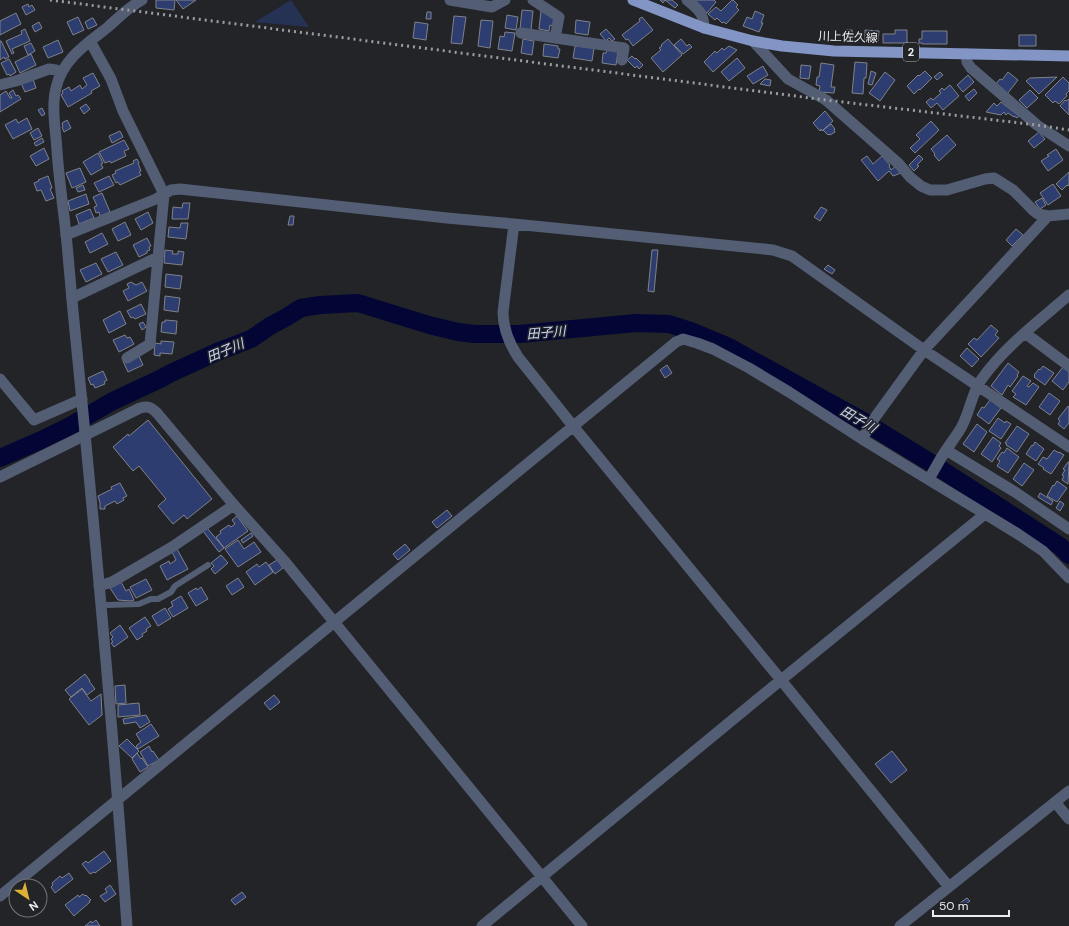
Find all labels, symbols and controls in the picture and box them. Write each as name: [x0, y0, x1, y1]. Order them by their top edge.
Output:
street label: 川上佐久線: [818, 28, 878, 46]
road number: 2: [903, 43, 919, 61]
water label: 田子川: [526, 322, 568, 343]
water label: 田子川: [204, 334, 248, 366]
water label: 田子川: [838, 402, 882, 438]
north arrow: [8, 878, 48, 918]
scale bar: [933, 892, 1009, 918]
text: N: [26, 898, 41, 914]
text: 50 m: [939, 898, 968, 914]

